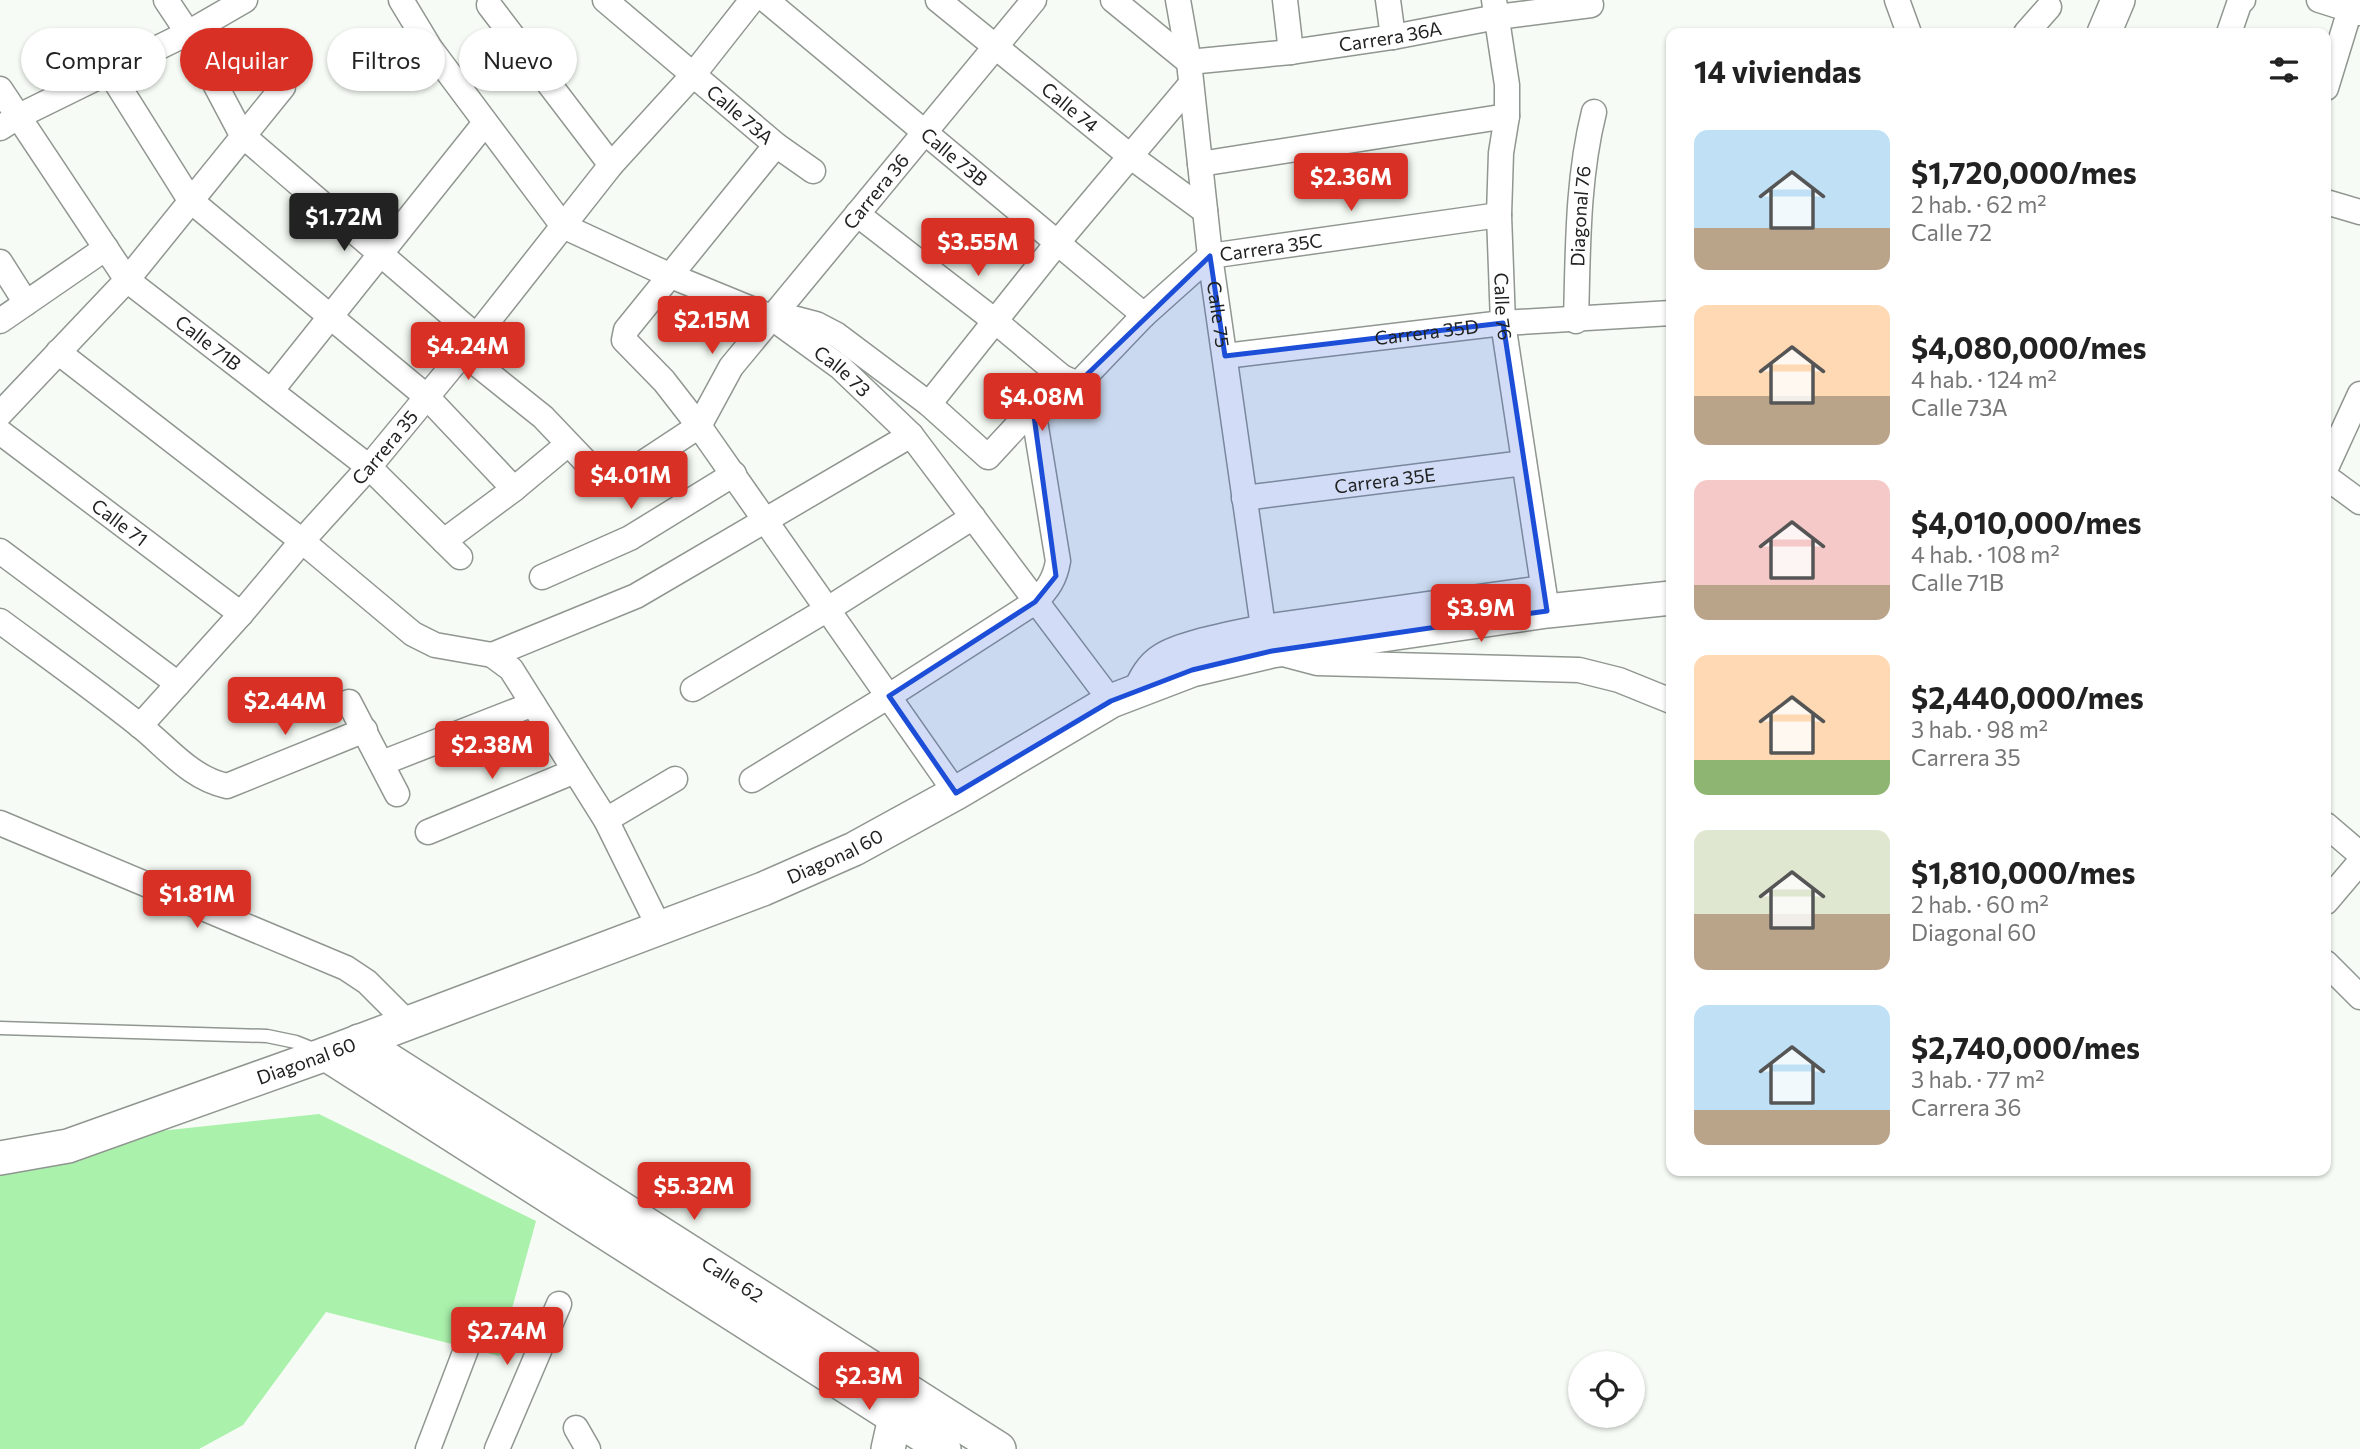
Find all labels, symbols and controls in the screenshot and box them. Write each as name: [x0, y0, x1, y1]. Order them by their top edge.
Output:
street label: Carrera 36A: [1337, 16, 1443, 56]
chip: Comprar: [21, 28, 166, 91]
chip: Alquilar: [180, 28, 313, 91]
chip: Filtros: [327, 28, 445, 91]
chip: Nuevo: [459, 28, 577, 91]
icon: filters: [2265, 51, 2303, 89]
text: 14 viviendas: [1694, 52, 1862, 89]
street label: Calle 74: [1037, 77, 1103, 137]
street label: Calle 73A: [702, 79, 778, 149]
street label: Calle 73B: [917, 122, 992, 191]
street label: Carrera 36: [838, 149, 914, 233]
text: $1,720,000/mes: [1911, 153, 2137, 190]
pin: $2.36M: [1294, 154, 1408, 213]
icon: home: [1750, 158, 1834, 242]
text: $2.36M: [1310, 162, 1392, 190]
street label: Diagonal 76: [1565, 164, 1595, 267]
text: 2 hab. · 62 m²: [1911, 190, 2046, 218]
pin: $1.72M: [287, 194, 401, 253]
text: $1.72M: [305, 202, 383, 230]
pin: $3.55M: [921, 218, 1035, 278]
text: Calle 72: [1911, 218, 1992, 246]
text: $3.55M: [937, 227, 1019, 255]
street label: Carrera 35C: [1218, 228, 1324, 266]
street label: Calle 76: [1490, 272, 1517, 342]
street label: Calle 75: [1203, 279, 1235, 349]
pin: $2.15M: [655, 296, 769, 356]
text: $2.15M: [674, 305, 750, 333]
street label: Calle 71B: [171, 310, 246, 375]
street label: Carrera 35D: [1373, 314, 1480, 349]
pin: $4.24M: [411, 322, 525, 382]
text: $4,080,000/mes: [1911, 328, 2146, 365]
text: $4.24M: [427, 331, 509, 359]
icon: home: [1750, 333, 1834, 417]
street label: Calle 73: [810, 340, 876, 401]
text: 4 hab. · 124 m²: [1911, 365, 2057, 393]
pin: $4.08M: [985, 374, 1099, 433]
text: $4.08M: [1000, 382, 1084, 410]
text: Calle 73A: [1911, 393, 2008, 421]
street label: Carrera 35: [347, 405, 422, 489]
pin: $4.01M: [574, 452, 688, 511]
text: $4.01M: [591, 460, 671, 488]
street label: Carrera 35E: [1333, 462, 1437, 498]
street label: Calle 71: [87, 493, 153, 551]
text: $4,010,000/mes: [1911, 503, 2142, 540]
icon: home: [1750, 508, 1834, 592]
text: 4 hab. · 108 m²: [1911, 540, 2060, 568]
text: Calle 71B: [1911, 568, 2004, 596]
pin: $3.9M: [1432, 584, 1530, 644]
text: $3.9M: [1447, 593, 1515, 621]
pin: $2.44M: [228, 678, 342, 737]
text: $2,440,000/mes: [1911, 678, 2144, 715]
icon: home: [1750, 683, 1834, 767]
text: $2.44M: [244, 686, 326, 714]
text: 3 hab. · 98 m²: [1911, 715, 2048, 743]
pin: $2.38M: [435, 722, 549, 781]
text: $2.38M: [451, 730, 533, 758]
text: Carrera 35: [1911, 743, 2021, 771]
street label: Diagonal 60: [783, 823, 887, 888]
text: $1,810,000/mes: [1911, 853, 2135, 890]
icon: home: [1750, 858, 1834, 942]
pin: $1.81M: [140, 870, 254, 930]
text: $1.81M: [159, 879, 235, 907]
text: 2 hab. · 60 m²: [1911, 890, 2049, 918]
text: Diagonal 60: [1911, 918, 2036, 946]
text: $2,740,000/mes: [1911, 1028, 2140, 1065]
street label: Diagonal 60: [253, 1032, 359, 1089]
icon: home: [1750, 1033, 1834, 1117]
text: 3 hab. · 77 m²: [1911, 1065, 2044, 1093]
text: Carrera 36: [1911, 1093, 2021, 1121]
pin: $5.32M: [637, 1162, 751, 1222]
text: $5.32M: [654, 1171, 734, 1199]
street label: Calle 62: [698, 1251, 768, 1307]
pin: $2.74M: [450, 1308, 564, 1367]
text: $2.74M: [467, 1316, 547, 1344]
map controls: [1568, 1351, 1645, 1428]
button: locate: [1568, 1351, 1645, 1428]
pin: $2.3M: [820, 1352, 918, 1412]
text: $2.3M: [835, 1361, 903, 1389]

